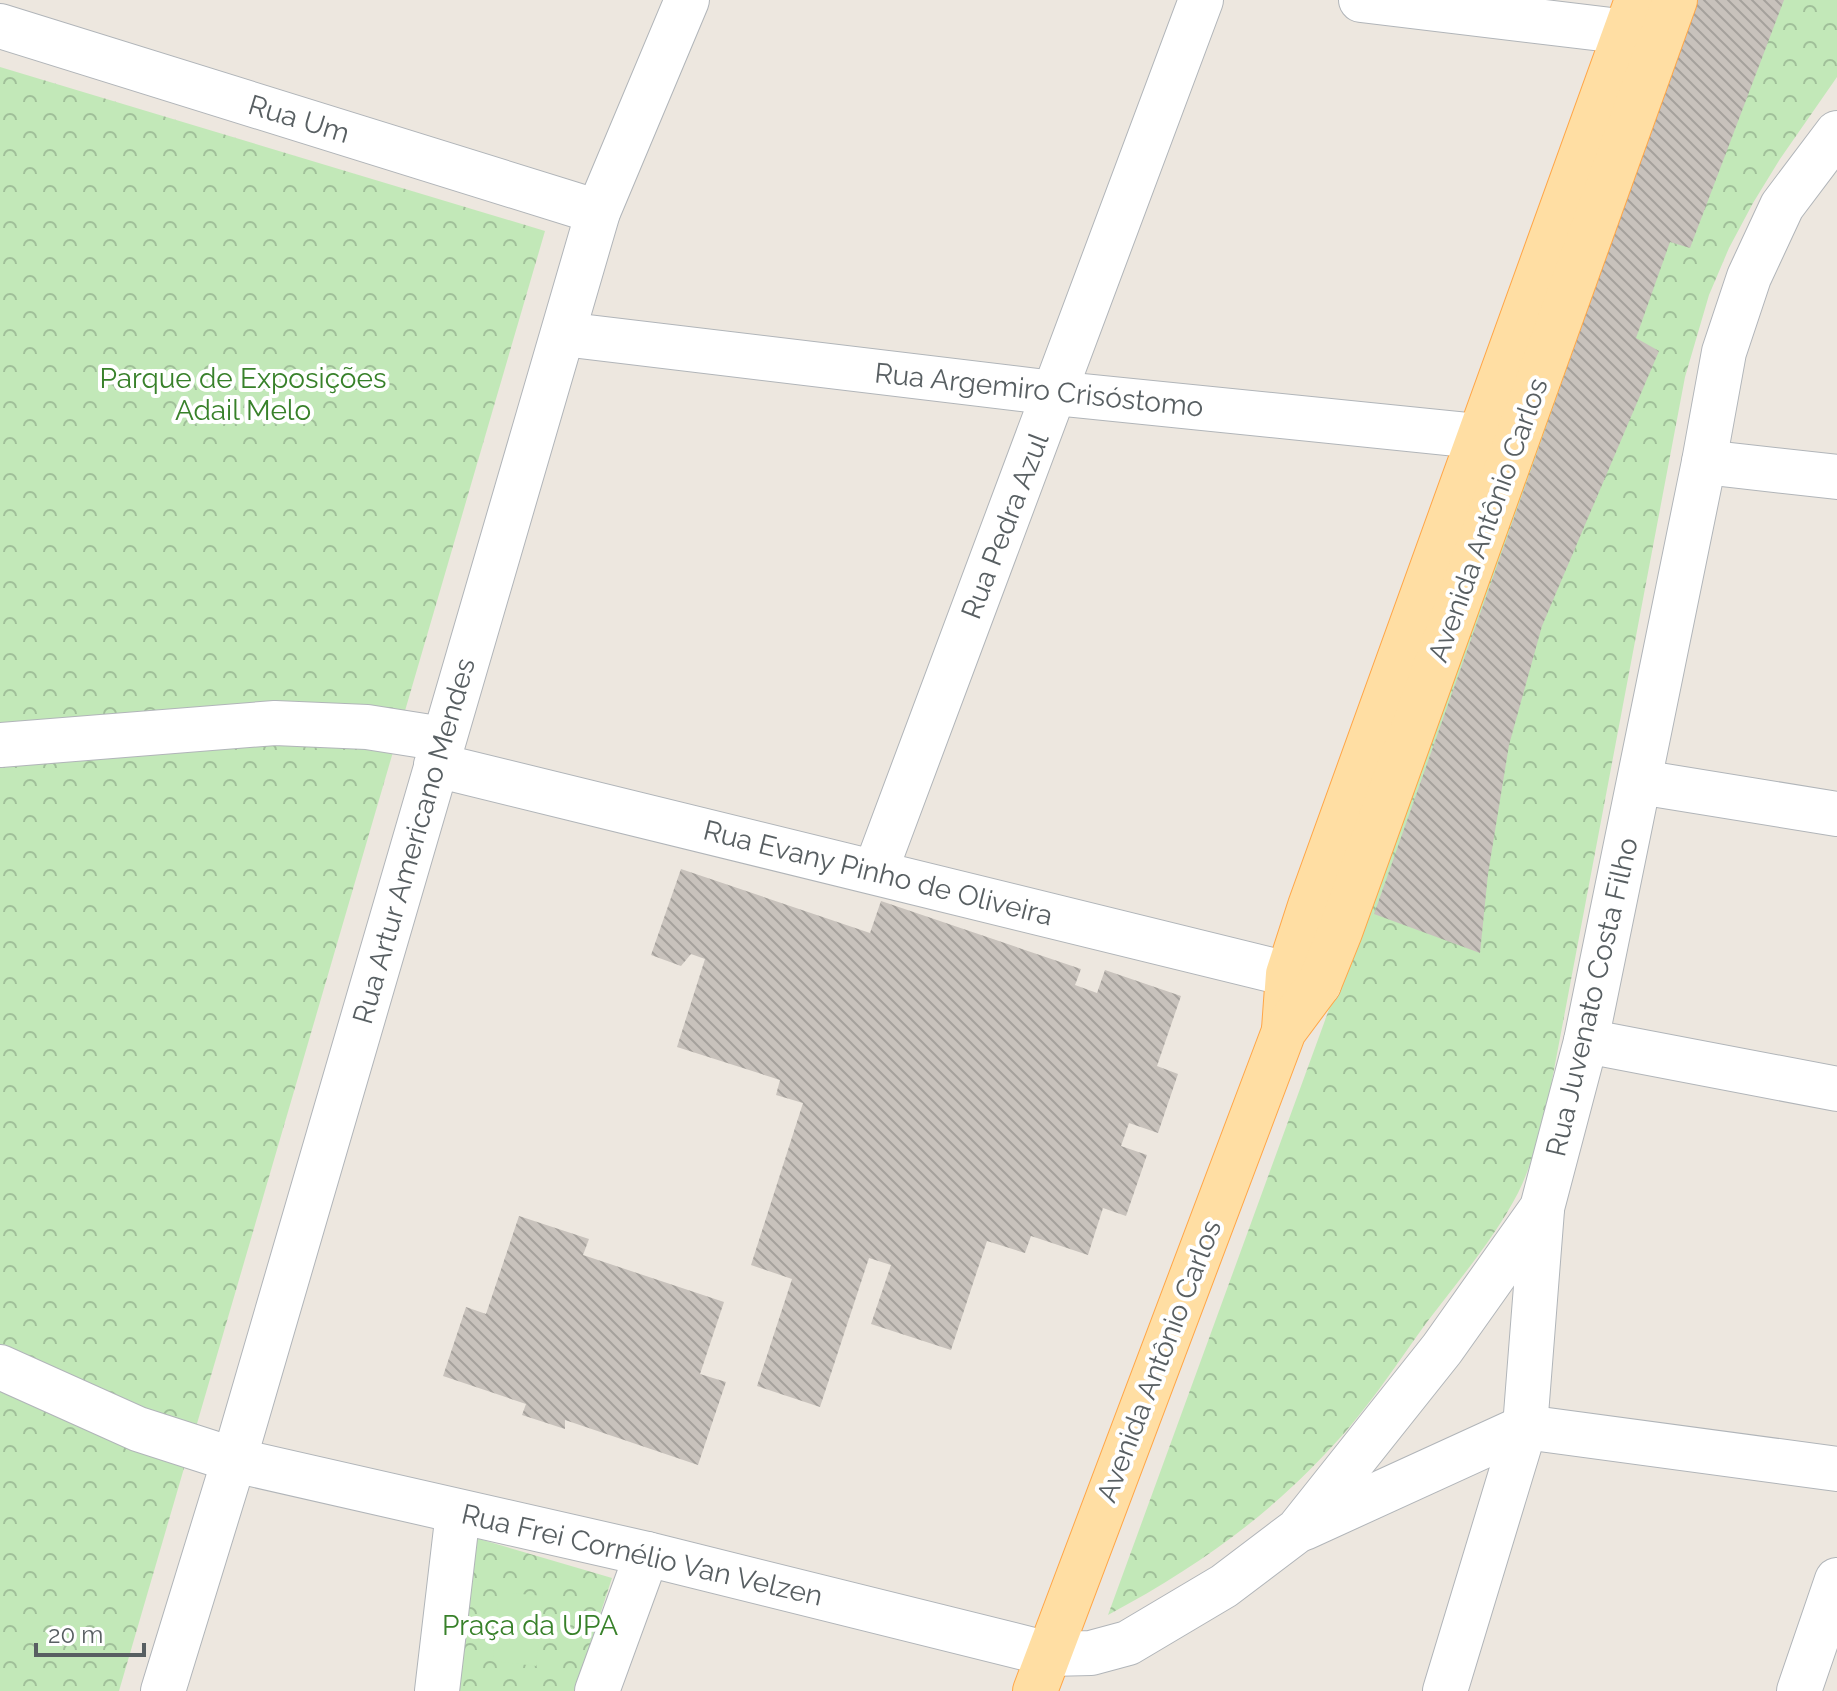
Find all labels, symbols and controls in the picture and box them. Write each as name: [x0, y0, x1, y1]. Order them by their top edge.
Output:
street label: Rua Um: [245, 88, 353, 150]
street label: Rua Argemiro Crisóstomo: [873, 356, 1205, 424]
park label: Parque de Exposições Adail Melo: [99, 362, 387, 427]
street label: Avenida Antônio Carlos: [1421, 374, 1555, 666]
street label: Rua Pedra Azul: [954, 428, 1056, 624]
street label: Rua Artur Americano Mendes: [346, 654, 482, 1028]
street label: Rua Evany Pinho de Oliveira: [700, 814, 1056, 932]
street label: Rua Juvenato Costa Filho: [1539, 834, 1645, 1160]
street label: Avenida Antônio Carlos: [1090, 1215, 1228, 1507]
street label: Rua Frei Cornélio Van Velzen: [458, 1497, 826, 1613]
scale bar: [36, 1607, 144, 1657]
park label: Praça da UPA: [442, 1609, 618, 1642]
text: 20 m: [48, 1620, 103, 1649]

